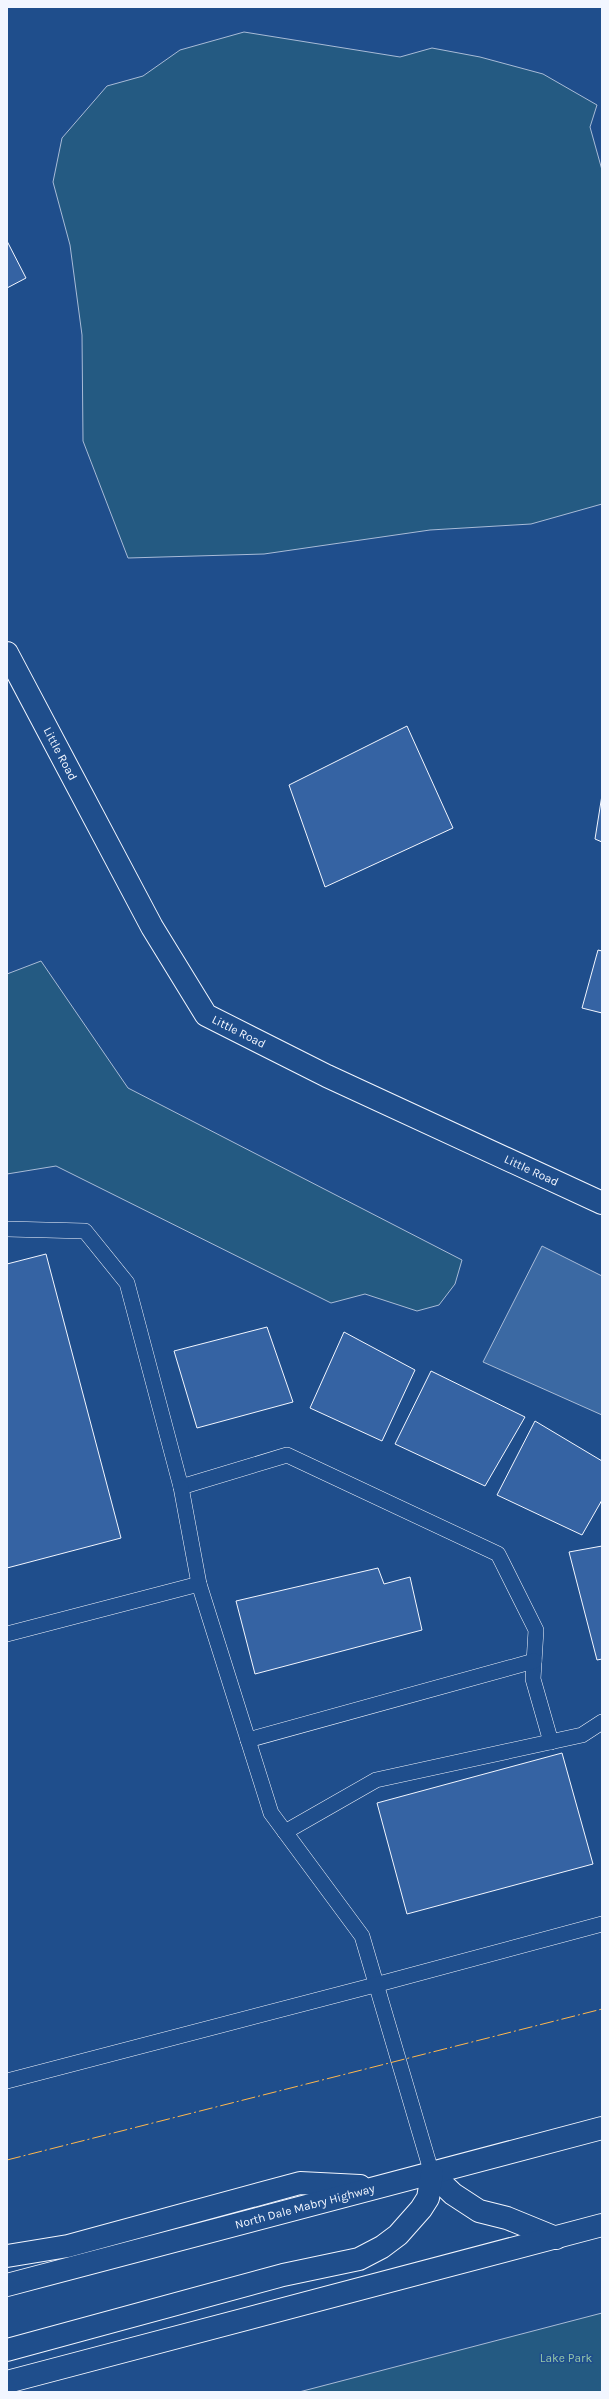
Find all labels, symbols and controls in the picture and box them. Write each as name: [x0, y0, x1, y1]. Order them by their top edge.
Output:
street label: Little Road: [41, 725, 80, 783]
street label: Little Road: [210, 1012, 268, 1051]
street label: Little Road: [502, 1152, 561, 1189]
street label: North Dale Mabry Highway: [233, 2181, 377, 2232]
park label: Lake Park: [540, 2351, 592, 2365]

